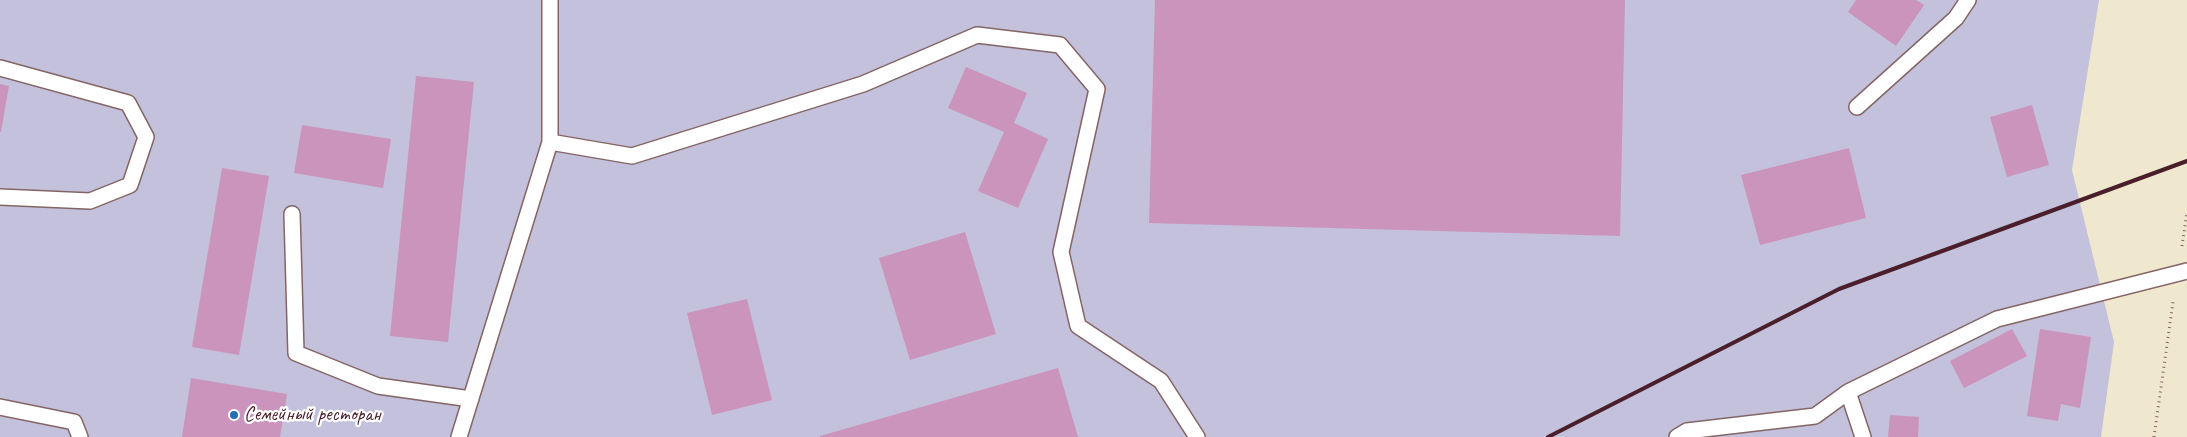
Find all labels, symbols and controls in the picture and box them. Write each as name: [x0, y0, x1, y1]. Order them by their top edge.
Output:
place label: Семейный ресторан: [244, 403, 381, 427]
marker: Семейный ресторан: [228, 409, 240, 421]

